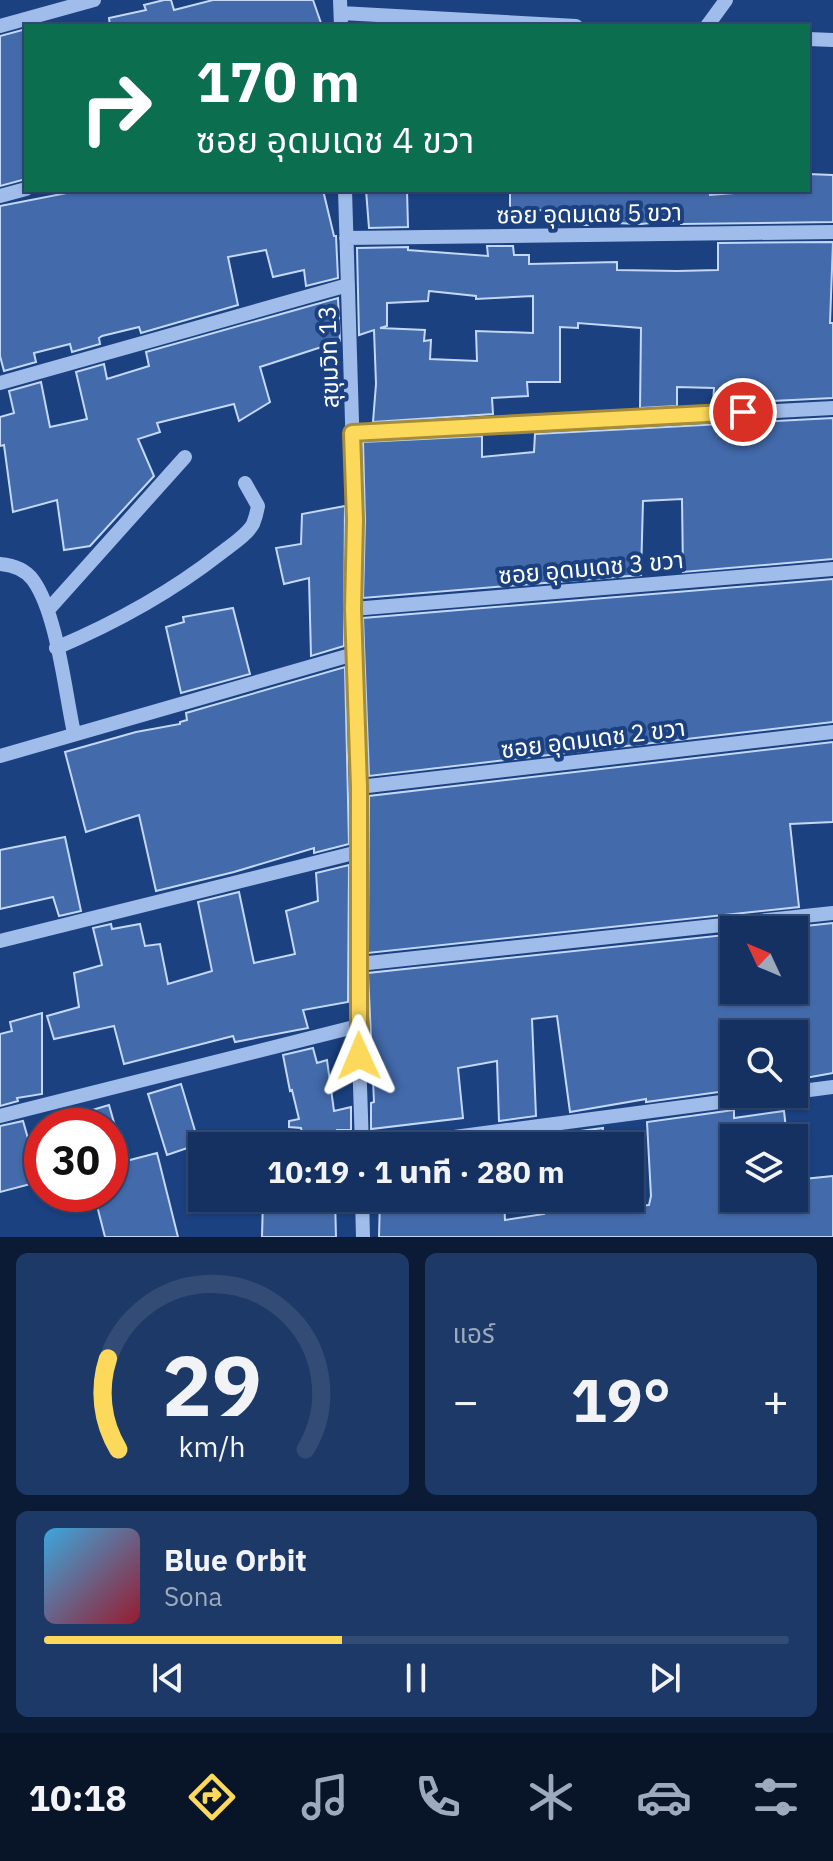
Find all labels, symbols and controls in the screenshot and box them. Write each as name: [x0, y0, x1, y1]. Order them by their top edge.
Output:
text: 170 m: [196, 45, 360, 117]
icon: right: [64, 56, 168, 160]
text: ซอย อุดมเดช 4 ขวา: [196, 116, 474, 163]
street label: ซอย อุดมเดช 5 ขวา: [496, 195, 682, 231]
street label: สุขุมวิท 13: [310, 305, 346, 409]
pin: [709, 378, 777, 446]
icon: arrive: [721, 390, 765, 434]
street label: ซอย อุดมเดช 3 ขวา: [497, 543, 685, 591]
street label: ซอย อุดมเดช 2 ขวา: [499, 711, 687, 765]
north arrow: [720, 916, 808, 1004]
map controls: [720, 916, 808, 1212]
position arrow: [317, 1014, 401, 1098]
button: search: [720, 1020, 808, 1108]
speed limit sign: 30: [24, 1108, 128, 1212]
button: layers: [720, 1124, 808, 1212]
text: 10:19 · 1 นาที · 280 m: [267, 1152, 565, 1191]
text: แอร์: [453, 1316, 495, 1350]
text: 29: [162, 1331, 262, 1439]
text: 19°: [571, 1360, 671, 1439]
text: −: [453, 1372, 479, 1429]
text: +: [763, 1372, 789, 1429]
text: km/h: [179, 1428, 246, 1465]
text: Blue Orbit: [164, 1540, 307, 1579]
text: Sona: [164, 1579, 222, 1613]
icon: previous: [146, 1656, 190, 1700]
icon: pause: [394, 1656, 438, 1700]
icon: next: [643, 1656, 687, 1700]
icon: directions: [184, 1769, 240, 1825]
icon: music: [297, 1769, 353, 1825]
icon: phone: [410, 1769, 466, 1825]
icon: climate: [523, 1769, 579, 1825]
icon: car: [636, 1769, 692, 1825]
icon: filters: [748, 1769, 804, 1825]
text: 10:18: [28, 1774, 127, 1821]

